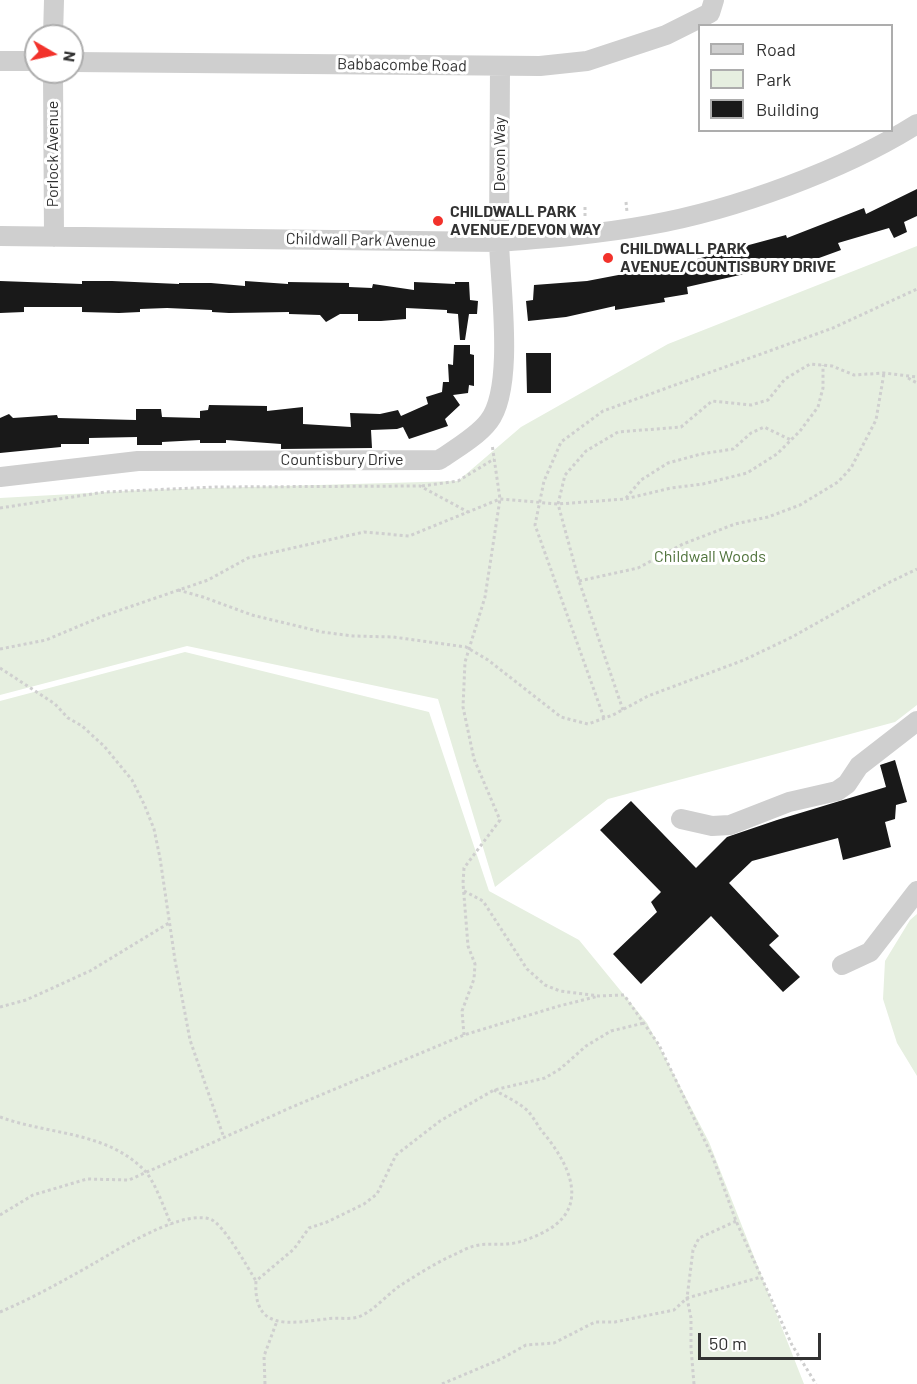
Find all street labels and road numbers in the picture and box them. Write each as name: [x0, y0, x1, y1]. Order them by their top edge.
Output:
street label: Babbacombe Road: [337, 54, 467, 76]
street label: Porlock Avenue: [43, 101, 63, 207]
street label: Devon Way: [490, 117, 510, 191]
street label: Childwall Park Avenue: [286, 229, 436, 251]
street label: Countisbury Drive: [280, 450, 404, 470]

